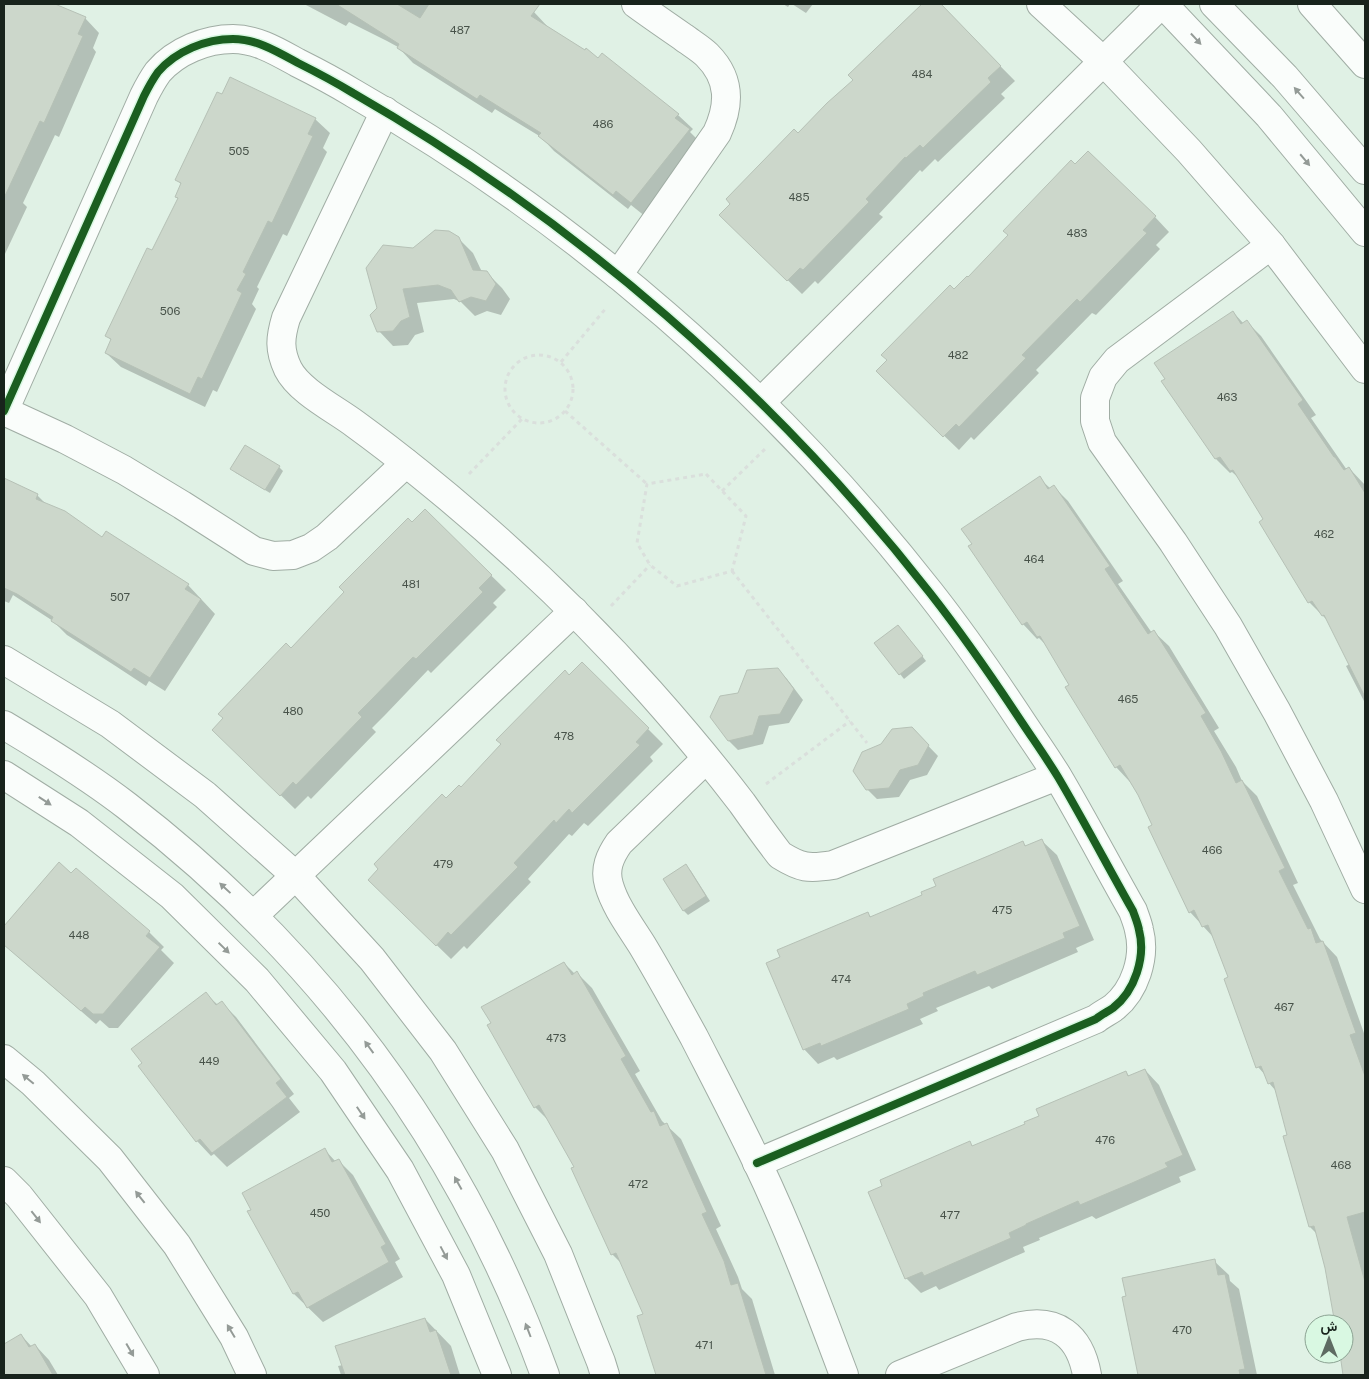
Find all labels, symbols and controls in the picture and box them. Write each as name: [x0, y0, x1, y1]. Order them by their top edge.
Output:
house number: 487: [450, 24, 471, 36]
one-way arrow: [1190, 33, 1202, 45]
house number: 484: [912, 68, 933, 80]
one-way arrow: [1293, 88, 1305, 100]
house number: 486: [593, 118, 614, 130]
house number: 505: [229, 145, 249, 157]
one-way arrow: [1300, 153, 1311, 166]
house number: 485: [788, 191, 810, 203]
house number: 483: [1067, 227, 1088, 239]
house number: 506: [160, 305, 180, 317]
house number: 482: [948, 349, 969, 361]
house number: 463: [1217, 391, 1237, 403]
house number: 462: [1314, 528, 1335, 540]
house number: 464: [1024, 553, 1044, 565]
house number: 481: [402, 578, 420, 590]
house number: 507: [110, 591, 130, 603]
house number: 465: [1118, 693, 1138, 705]
house number: 480: [283, 705, 304, 717]
house number: 478: [554, 730, 574, 742]
one-way arrow: [38, 796, 51, 806]
house number: 466: [1202, 844, 1222, 856]
house number: 479: [433, 858, 453, 870]
one-way arrow: [219, 882, 231, 894]
house number: 475: [992, 904, 1012, 916]
house number: 448: [69, 929, 89, 941]
one-way arrow: [218, 942, 230, 954]
house number: 474: [831, 973, 851, 985]
house number: 467: [1274, 1001, 1294, 1013]
house number: 473: [546, 1032, 566, 1044]
one-way arrow: [364, 1040, 374, 1054]
house number: 449: [199, 1055, 219, 1067]
one-way arrow: [22, 1074, 35, 1085]
one-way arrow: [357, 1106, 366, 1119]
house number: 476: [1095, 1134, 1115, 1146]
house number: 468: [1331, 1159, 1351, 1171]
one-way arrow: [454, 1176, 462, 1191]
house number: 472: [628, 1178, 649, 1190]
one-way arrow: [134, 1191, 145, 1204]
house number: 450: [310, 1207, 331, 1219]
house number: 477: [940, 1209, 961, 1221]
one-way arrow: [31, 1210, 42, 1223]
one-way arrow: [440, 1245, 448, 1260]
north arrow: [1304, 1314, 1354, 1364]
text: ش: [1321, 1318, 1338, 1335]
one-way arrow: [524, 1322, 532, 1337]
house number: 470: [1172, 1324, 1192, 1336]
one-way arrow: [226, 1325, 235, 1338]
house number: 471: [695, 1339, 713, 1351]
one-way arrow: [126, 1342, 134, 1357]

